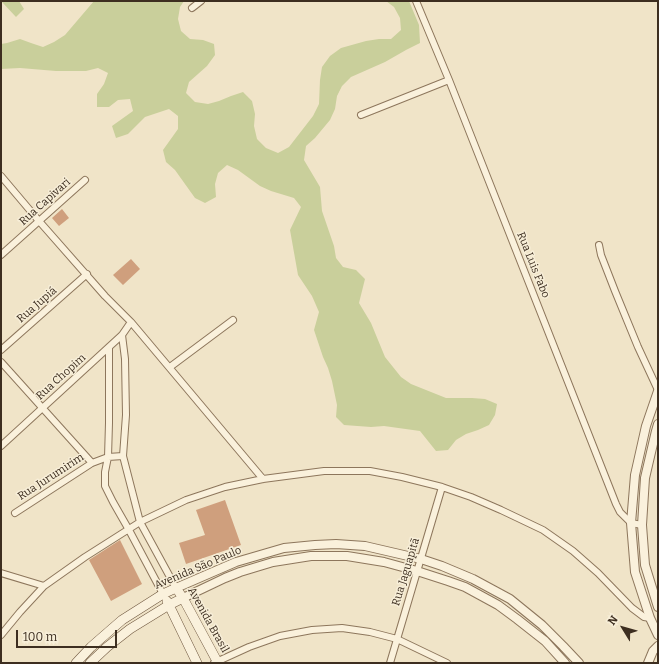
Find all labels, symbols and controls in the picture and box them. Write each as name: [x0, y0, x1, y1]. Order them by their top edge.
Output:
street label: Rua Capivari: [17, 176, 73, 228]
street label: Rua Luis Fabo: [514, 230, 552, 300]
street label: Rua Jupiá: [15, 284, 59, 326]
street label: Rua Chopim: [33, 351, 89, 403]
street label: Rua Jurumirim: [15, 451, 87, 503]
street label: Rua Jaguapitã: [389, 536, 423, 608]
street label: Avenida São Paulo: [153, 544, 243, 592]
street label: Avenida Brasil: [185, 585, 231, 655]
north arrow: [603, 608, 643, 648]
text: N: [605, 613, 621, 628]
scale bar: [18, 622, 119, 648]
text: 100 m: [23, 630, 57, 644]

